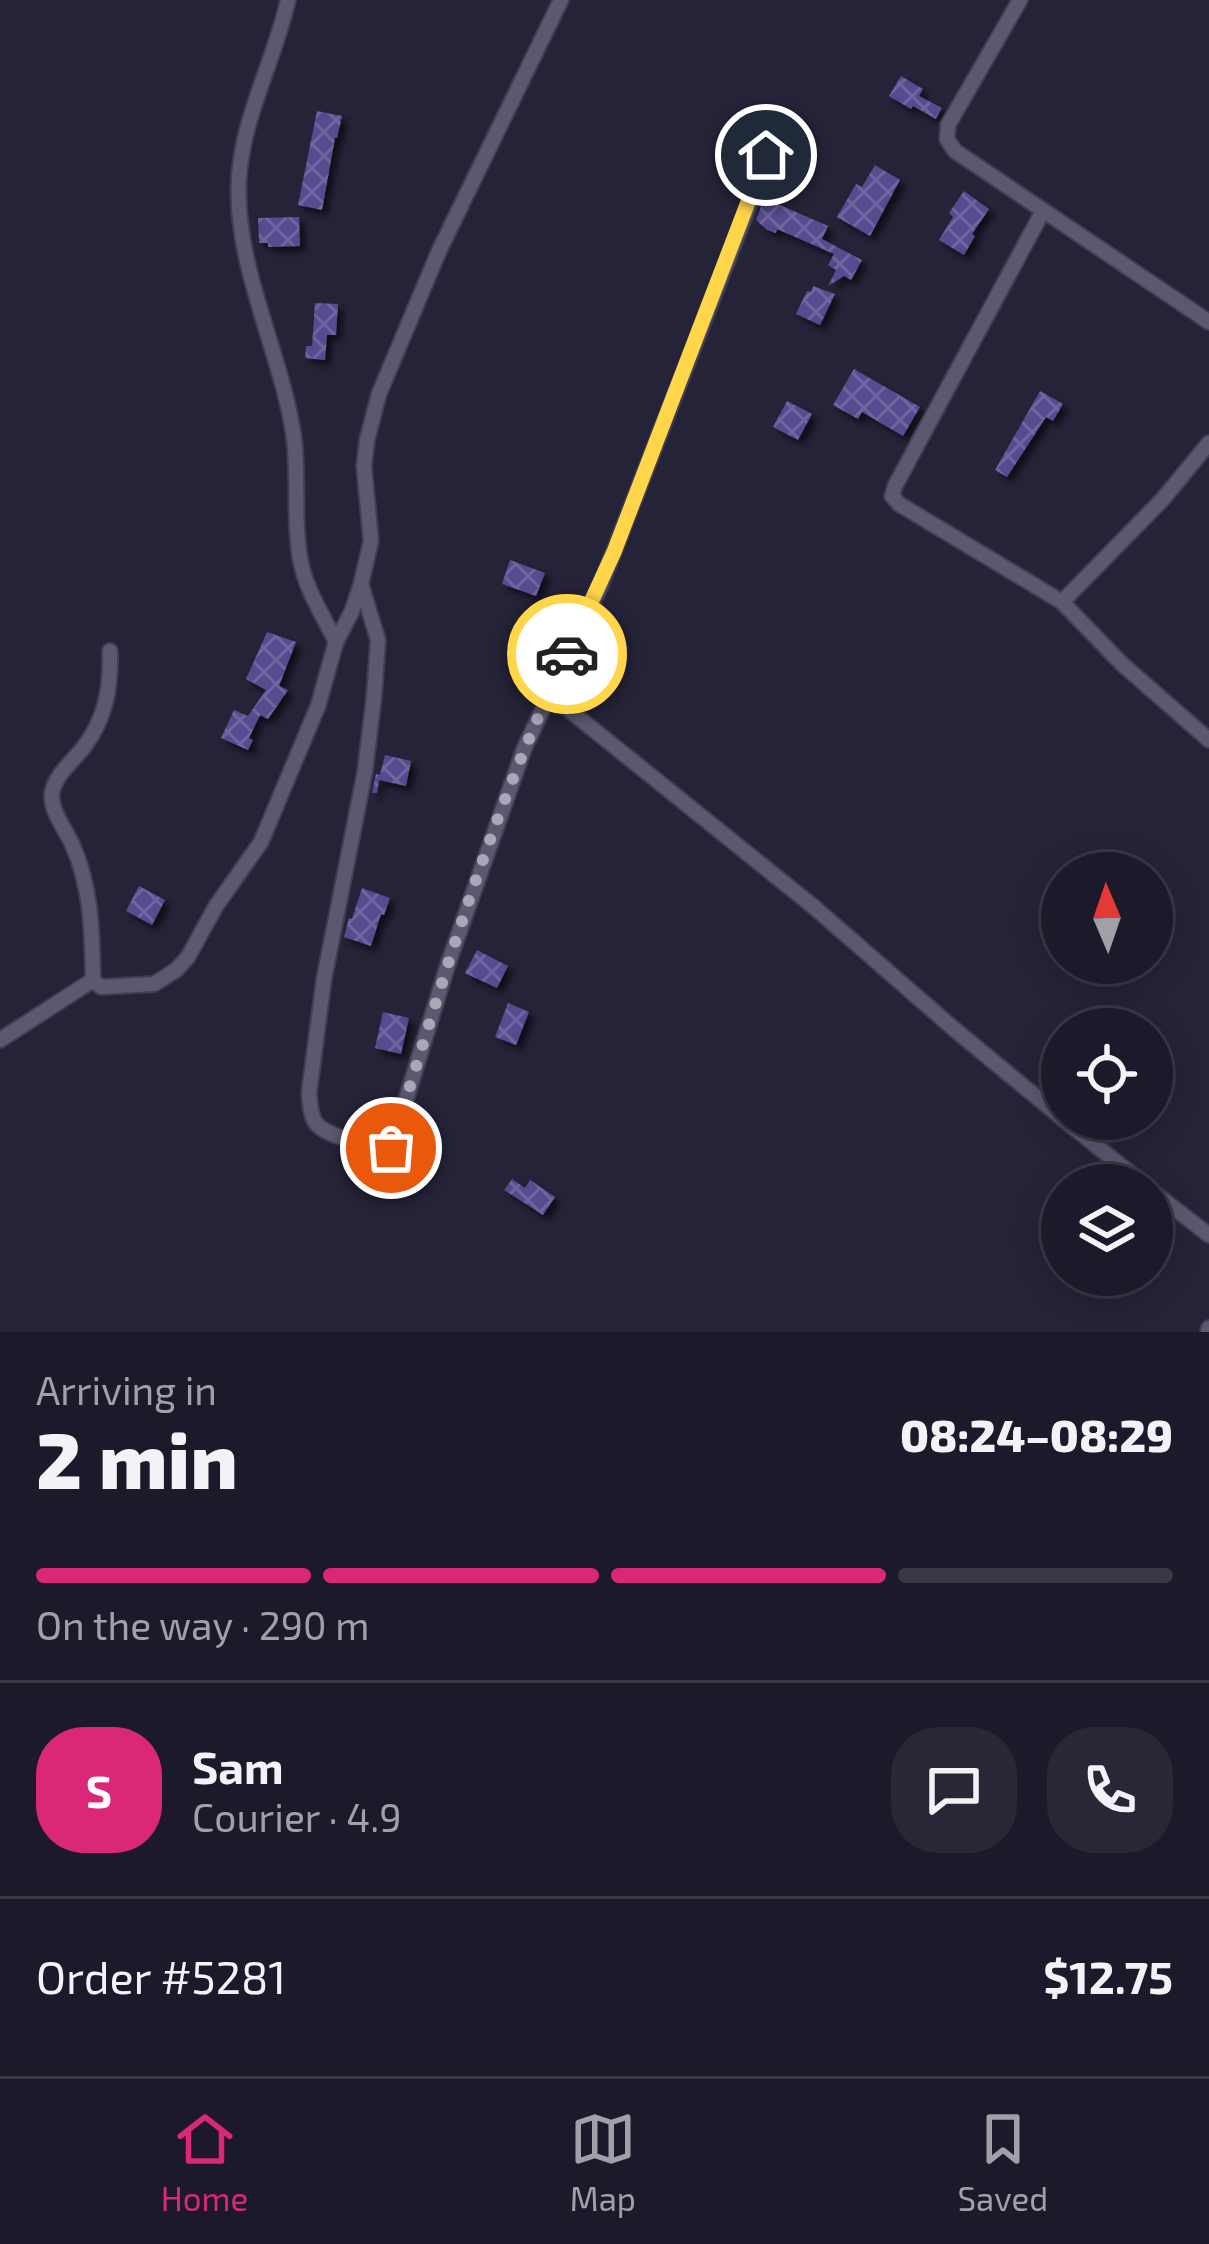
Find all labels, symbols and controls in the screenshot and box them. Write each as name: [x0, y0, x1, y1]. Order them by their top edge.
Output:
pin: [715, 104, 817, 206]
icon: home: [733, 122, 799, 188]
courier: [507, 594, 627, 714]
icon: car: [534, 621, 600, 687]
north arrow: [1041, 852, 1173, 984]
map controls: [1041, 852, 1173, 1296]
button: locate: [1041, 1008, 1173, 1140]
pin: [340, 1097, 442, 1199]
icon: bag: [358, 1115, 424, 1181]
button: layers: [1041, 1164, 1173, 1296]
text: Arriving in: [36, 1366, 217, 1413]
text: 08:24–08:29: [900, 1407, 1173, 1461]
text: 2 min: [36, 1411, 238, 1505]
text: On the way · 290 m: [36, 1601, 370, 1648]
button: chat: [891, 1727, 1017, 1853]
button: phone: [1047, 1727, 1173, 1853]
text: Sam: [192, 1739, 284, 1793]
text: S: [86, 1763, 112, 1817]
text: Courier · 4.9: [192, 1793, 402, 1840]
text: Order #5281: [36, 1949, 286, 2003]
text: $12.75: [1043, 1949, 1173, 2003]
tab: Home: [161, 2106, 248, 2218]
tab: Map: [570, 2106, 636, 2218]
tab: Saved: [958, 2106, 1048, 2218]

